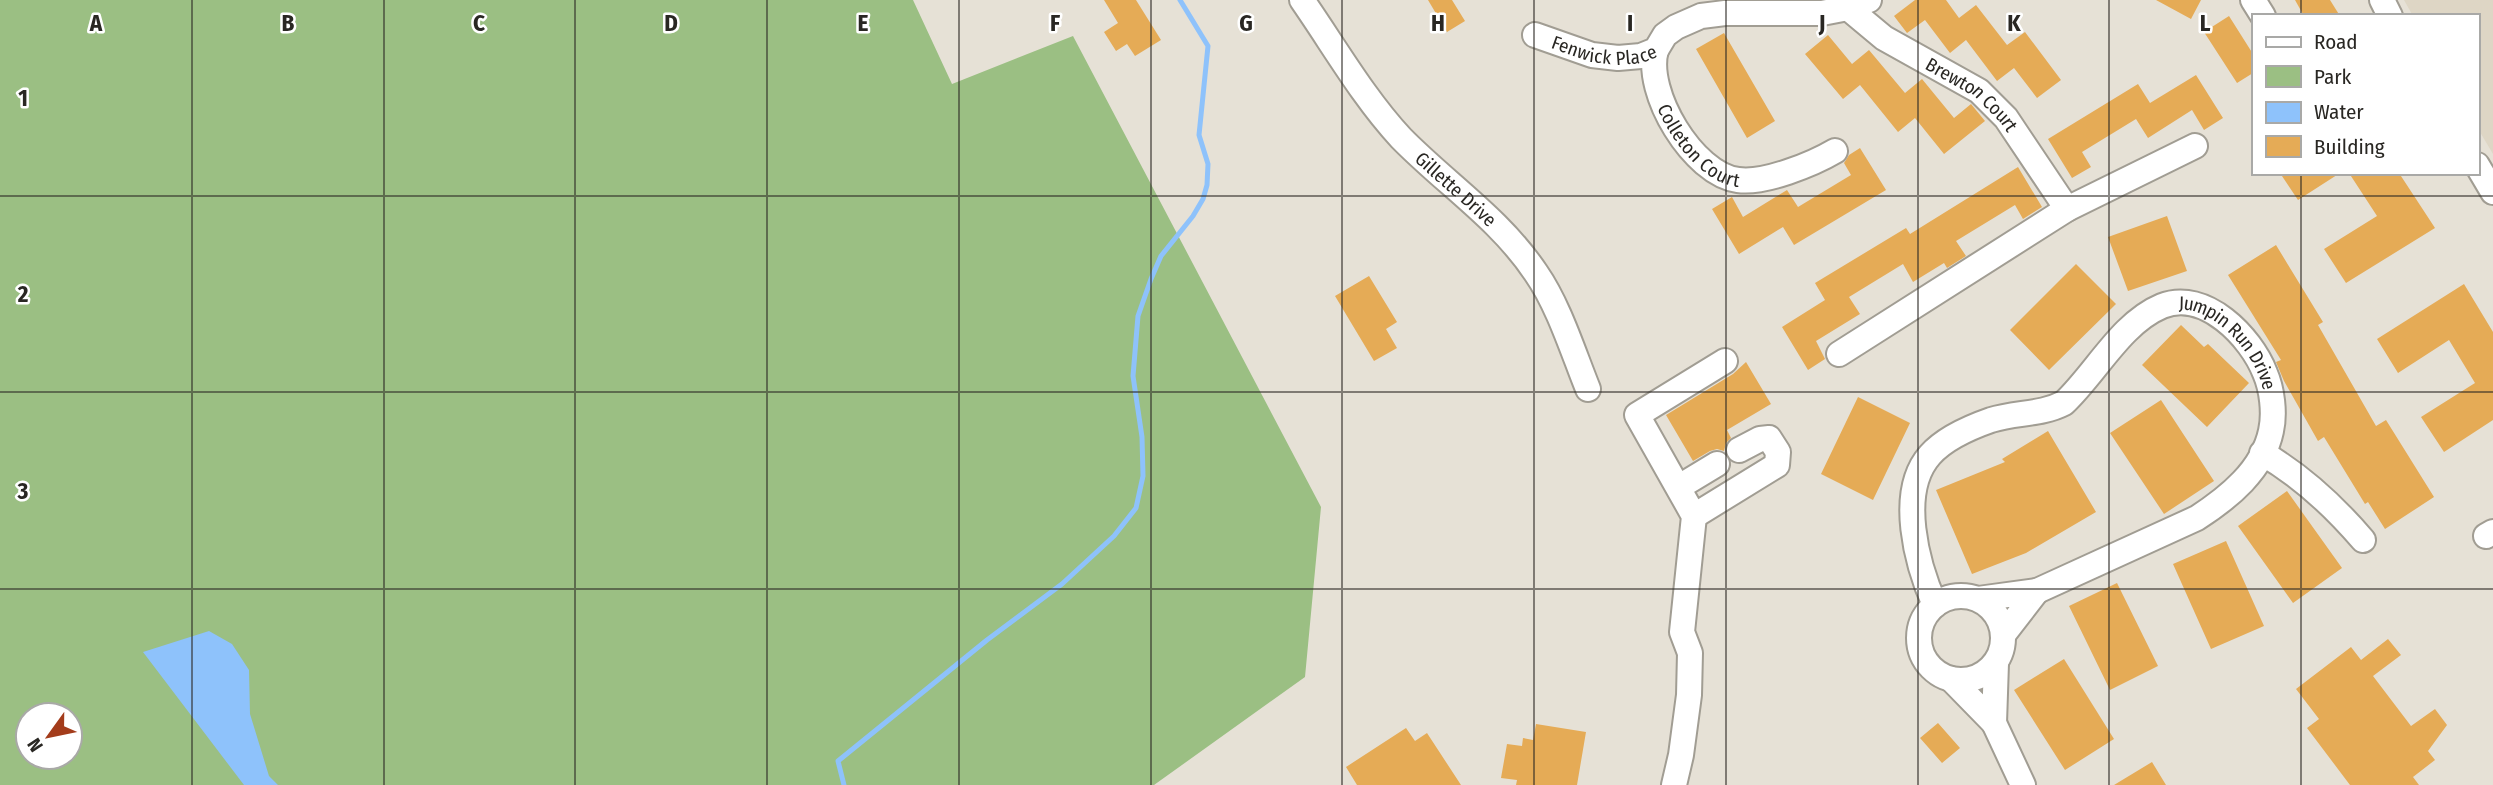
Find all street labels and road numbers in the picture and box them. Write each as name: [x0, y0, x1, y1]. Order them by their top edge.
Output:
street label: Fenwick Place: [1549, 30, 1660, 70]
street label: Brewton Court: [1922, 52, 2024, 136]
street label: Colleton Court: [1653, 100, 1742, 192]
street label: Gillette Drive: [1411, 147, 1502, 231]
street label: Jumpin Run Drive: [2179, 291, 2281, 392]

